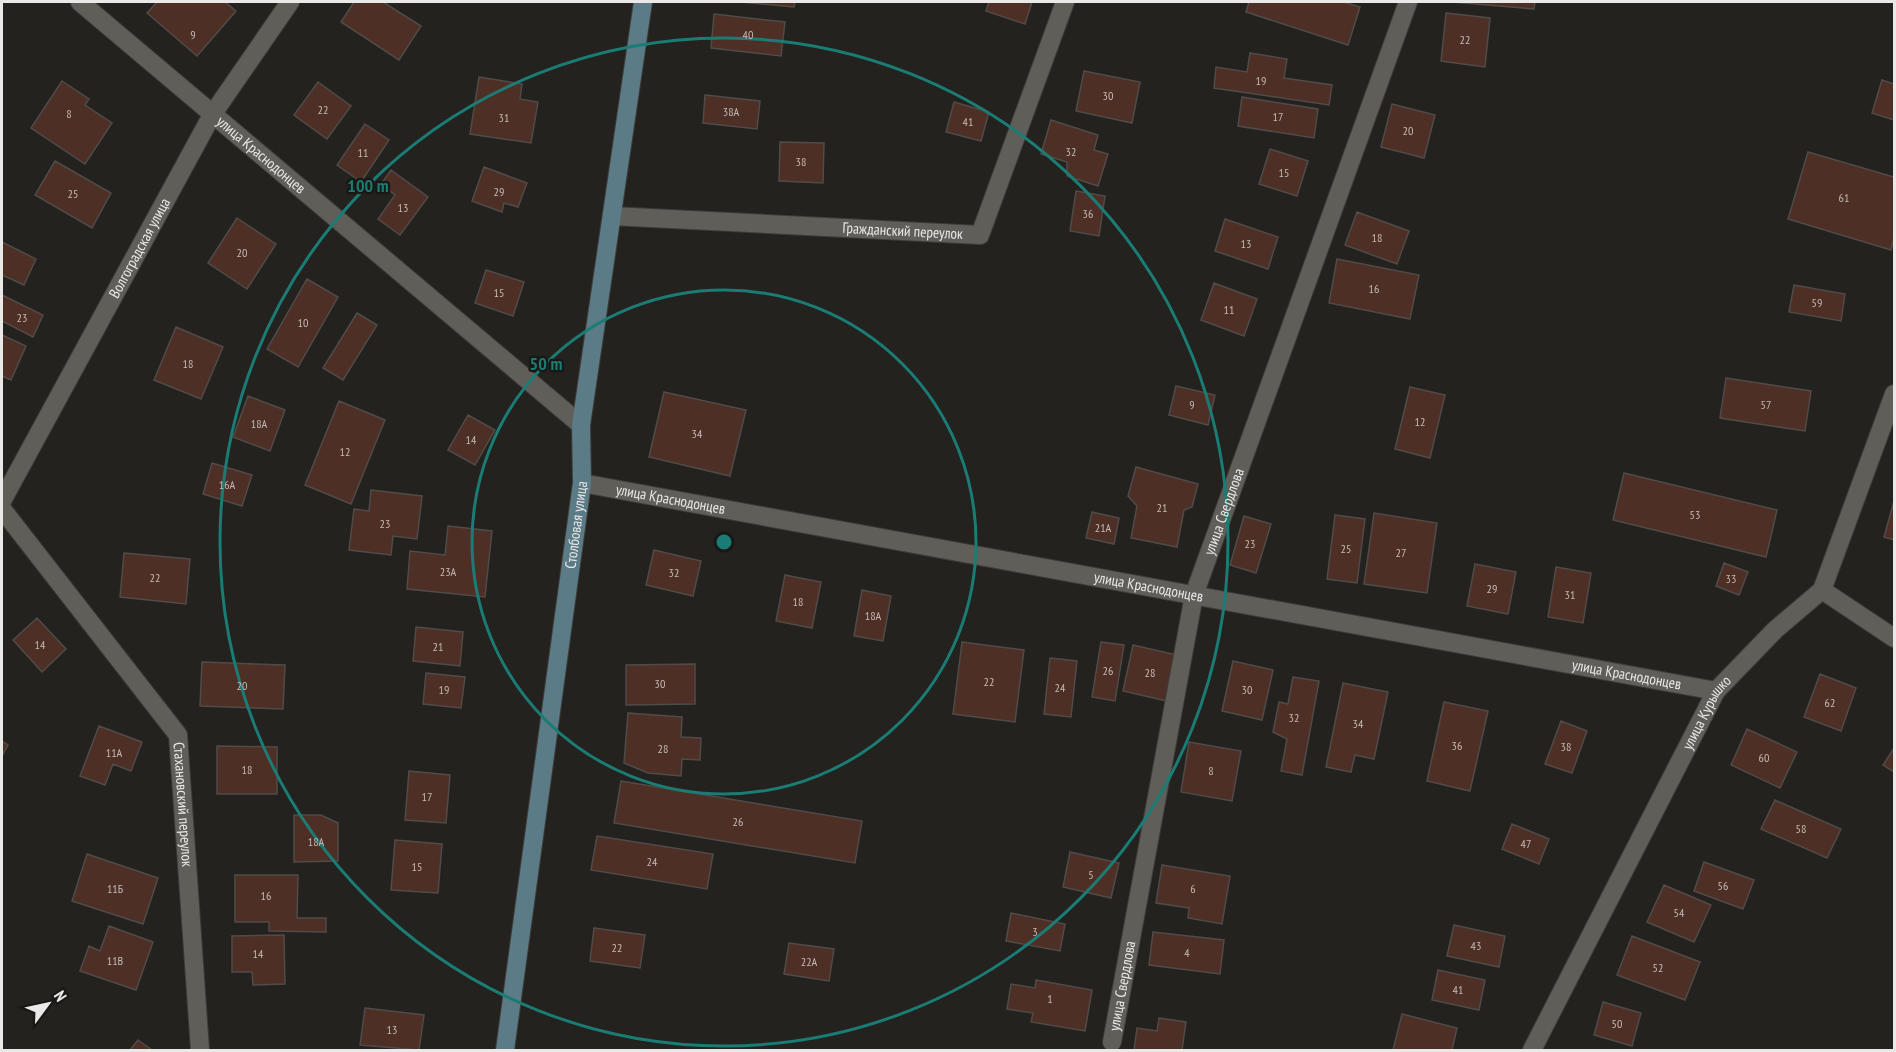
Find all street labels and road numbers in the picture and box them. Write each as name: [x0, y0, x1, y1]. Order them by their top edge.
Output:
street label: улица Краснодонцев: [213, 112, 310, 198]
street label: Волгоградская улица: [104, 195, 174, 301]
street label: Гражданский переулок: [842, 218, 964, 243]
street label: улица Свердлова: [1199, 465, 1248, 558]
street label: улица Краснодонцев: [614, 479, 727, 518]
street label: Столбовая улица: [560, 480, 591, 570]
street label: улица Краснодонцев: [1092, 567, 1205, 606]
street label: улица Краснодонцев: [1570, 655, 1683, 693]
street label: улица Курышко: [1678, 671, 1735, 753]
street label: Стахановский переулок: [170, 741, 197, 867]
street label: улица Свердлова: [1104, 939, 1139, 1032]

